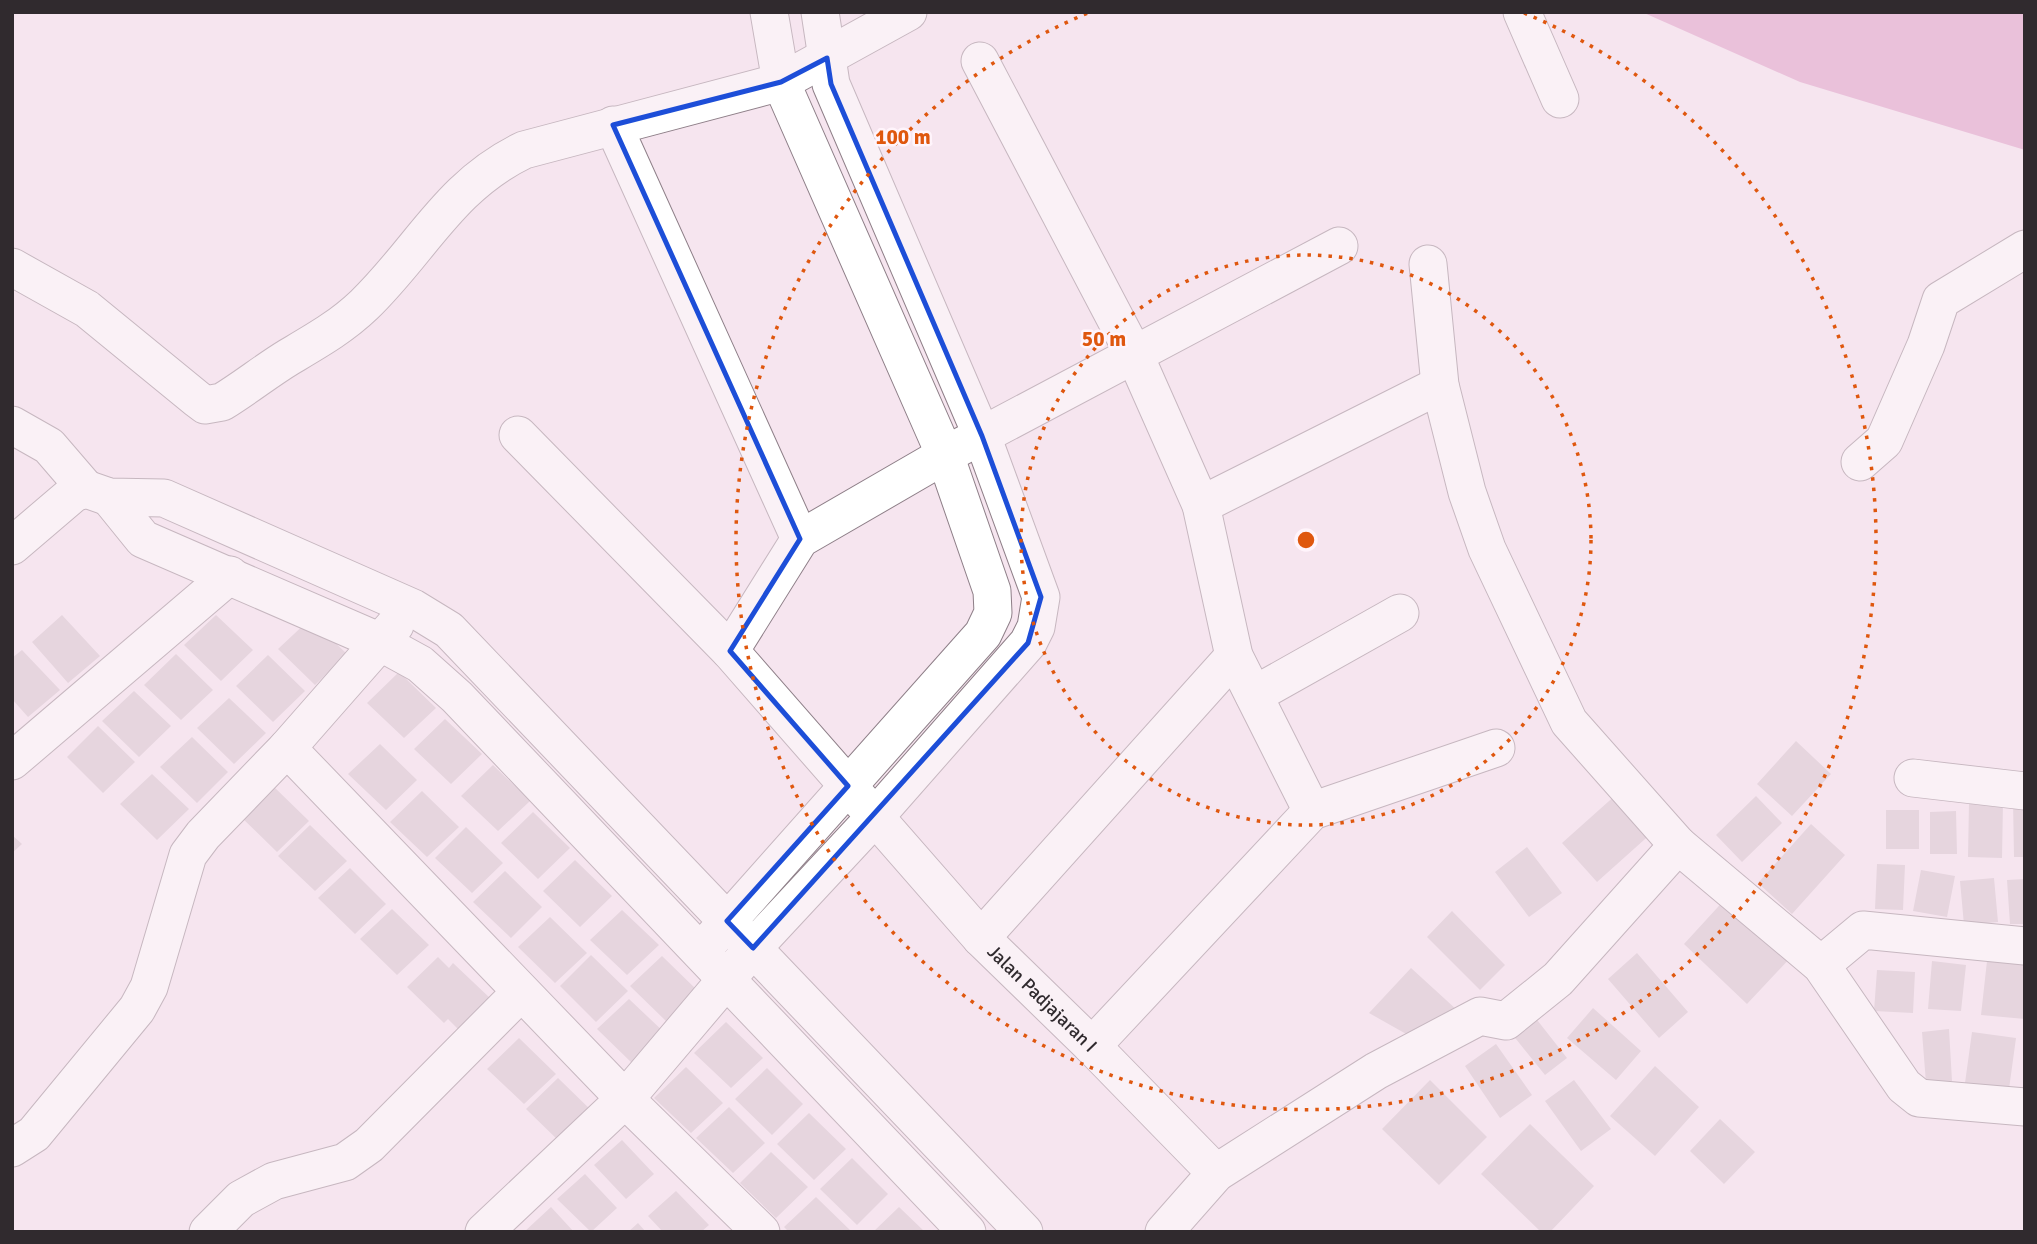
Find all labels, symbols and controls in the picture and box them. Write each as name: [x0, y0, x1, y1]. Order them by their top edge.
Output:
text: 100 m: [875, 124, 931, 150]
text: 50 m: [1082, 326, 1126, 352]
centre of rings: [1294, 528, 1318, 552]
street label: Jalan Padjajaran I: [982, 940, 1102, 1057]

